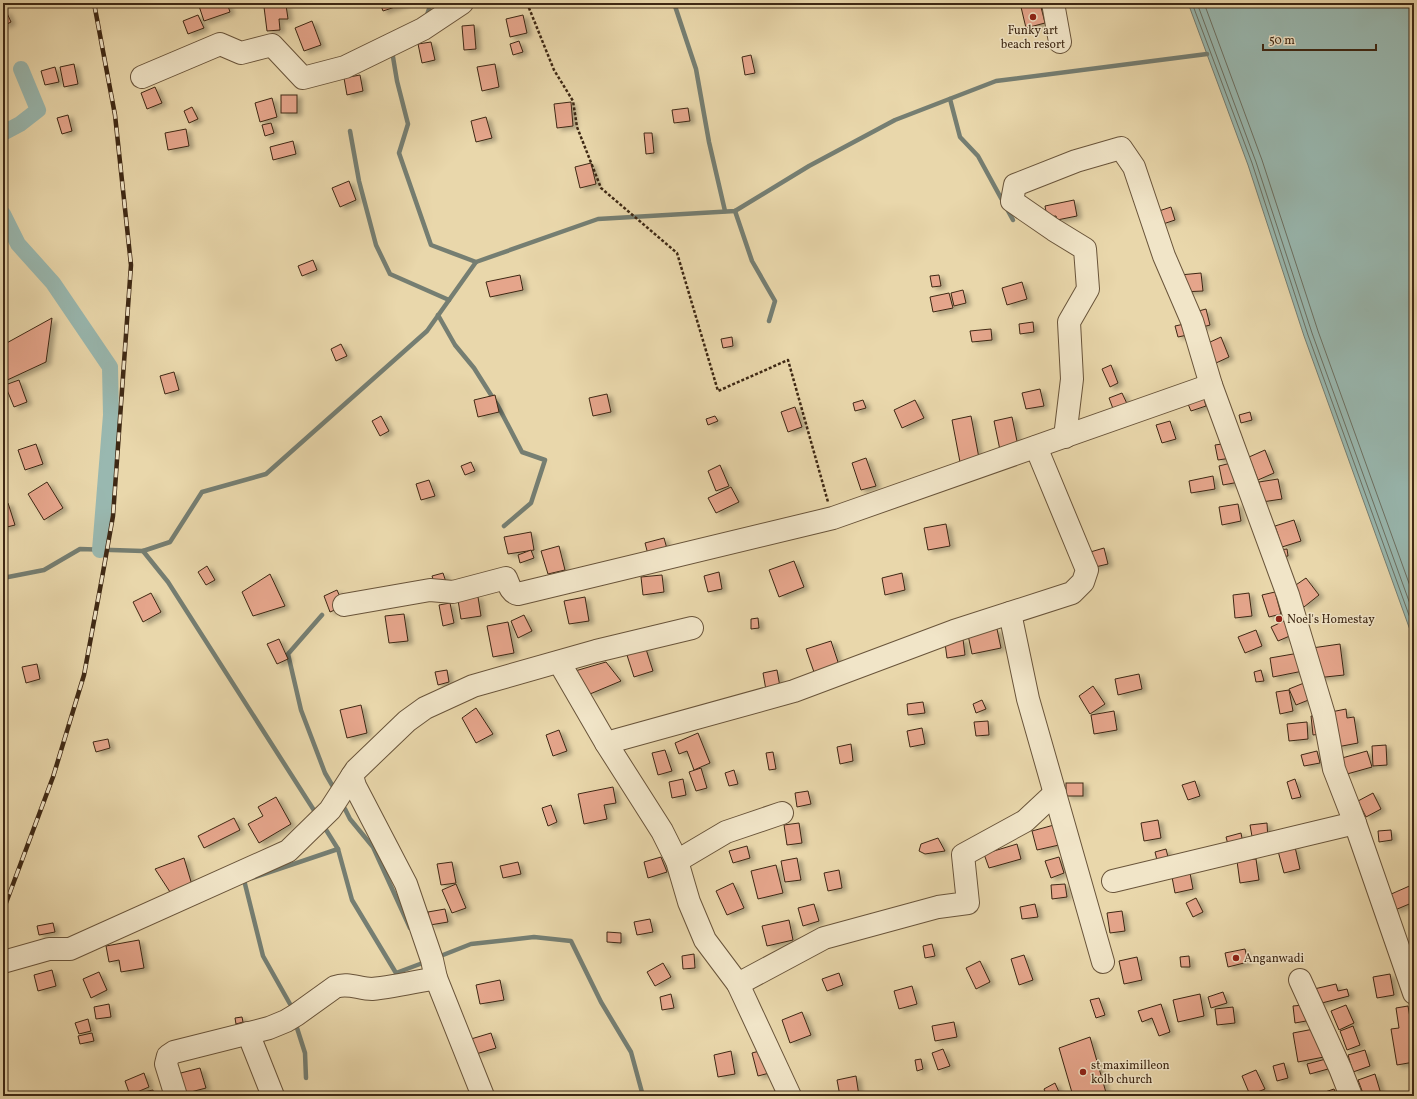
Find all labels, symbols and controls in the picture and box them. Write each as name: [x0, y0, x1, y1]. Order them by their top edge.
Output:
marker: Funky art beach resort: [1028, 12, 1038, 22]
place label: Funky art beach resort: [1001, 23, 1065, 53]
scale bar: [1263, 26, 1376, 52]
text: 50 m: [1269, 33, 1295, 49]
place label: Noel's Homestay: [1287, 612, 1375, 628]
marker: Noel's Homestay: [1274, 614, 1284, 624]
place label: Anganwadi: [1244, 951, 1304, 967]
marker: Anganwadi: [1231, 953, 1241, 963]
place label: st maximilleon kolb church: [1091, 1058, 1170, 1088]
marker: st maximilleon kolb church: [1078, 1067, 1088, 1077]

